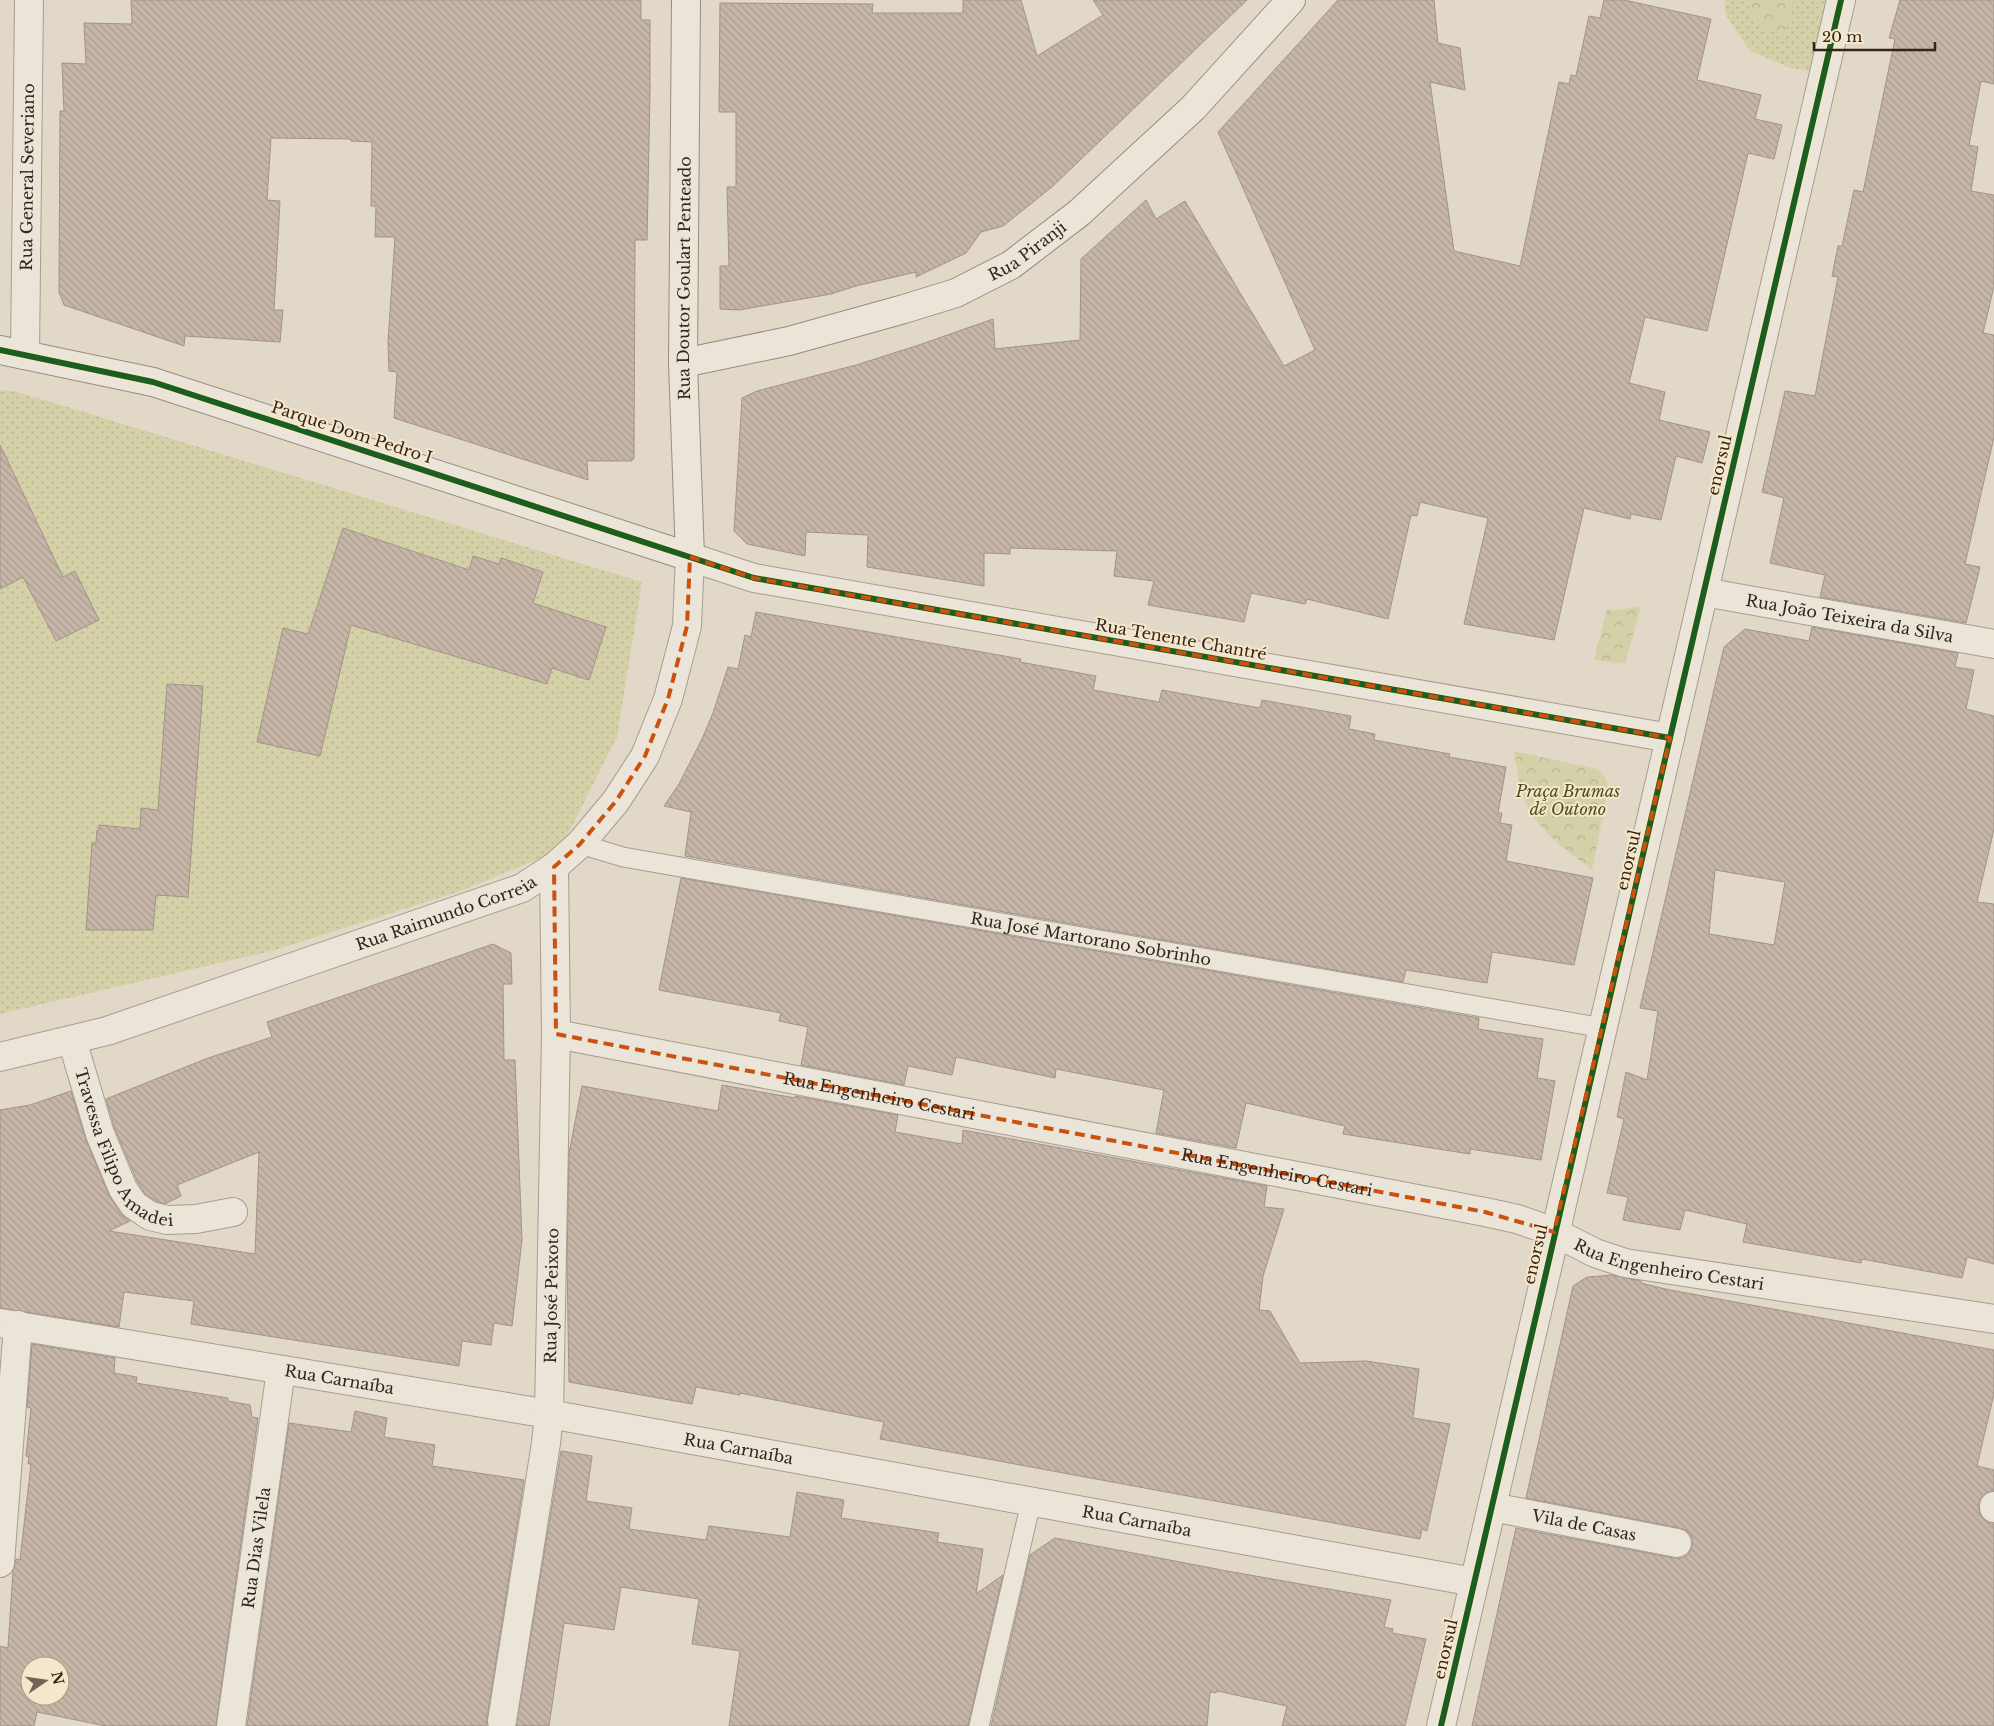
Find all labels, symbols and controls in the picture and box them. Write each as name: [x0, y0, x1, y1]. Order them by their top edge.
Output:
scale bar: [1814, 20, 1935, 52]
text: 20 m: [1822, 27, 1862, 46]
street label: Rua General Severiano: [16, 83, 38, 271]
street label: Rua Doutor Goulart Penteado: [673, 156, 695, 401]
street label: Rua Piranji: [985, 216, 1071, 285]
street label: Parque Dom Pedro I: [269, 397, 435, 467]
street label: enorsul: [1702, 433, 1736, 497]
street label: Rua João Teixeira da Silva: [1744, 590, 1955, 647]
street label: Rua Tenente Chantré: [1094, 614, 1268, 664]
park label: Praça Brumas de Outono: [1515, 781, 1620, 819]
street label: enorsul: [1611, 828, 1645, 892]
street label: Rua Raimundo Correia: [353, 871, 540, 955]
street label: Rua José Martorano Sobrinho: [969, 908, 1213, 969]
street label: Travessa Filipo Amadei: [71, 1066, 174, 1230]
street label: Rua Engenheiro Cestari: [782, 1068, 977, 1124]
street label: Rua Engenheiro Cestari: [1179, 1144, 1375, 1200]
street label: enorsul: [1518, 1222, 1552, 1286]
street label: Rua José Peixoto: [540, 1228, 562, 1364]
street label: Rua Engenheiro Cestari: [1571, 1234, 1766, 1294]
street label: Rua Carnaíba: [283, 1360, 396, 1398]
street label: Rua Carnaíba: [682, 1429, 795, 1468]
street label: Rua Dias Vilela: [238, 1485, 274, 1610]
street label: Rua Carnaíba: [1081, 1501, 1193, 1541]
street label: Vila de Casas: [1529, 1505, 1638, 1545]
street label: enorsul: [1428, 1617, 1462, 1681]
north arrow: [20, 1656, 70, 1706]
text: N: [47, 1670, 68, 1687]

